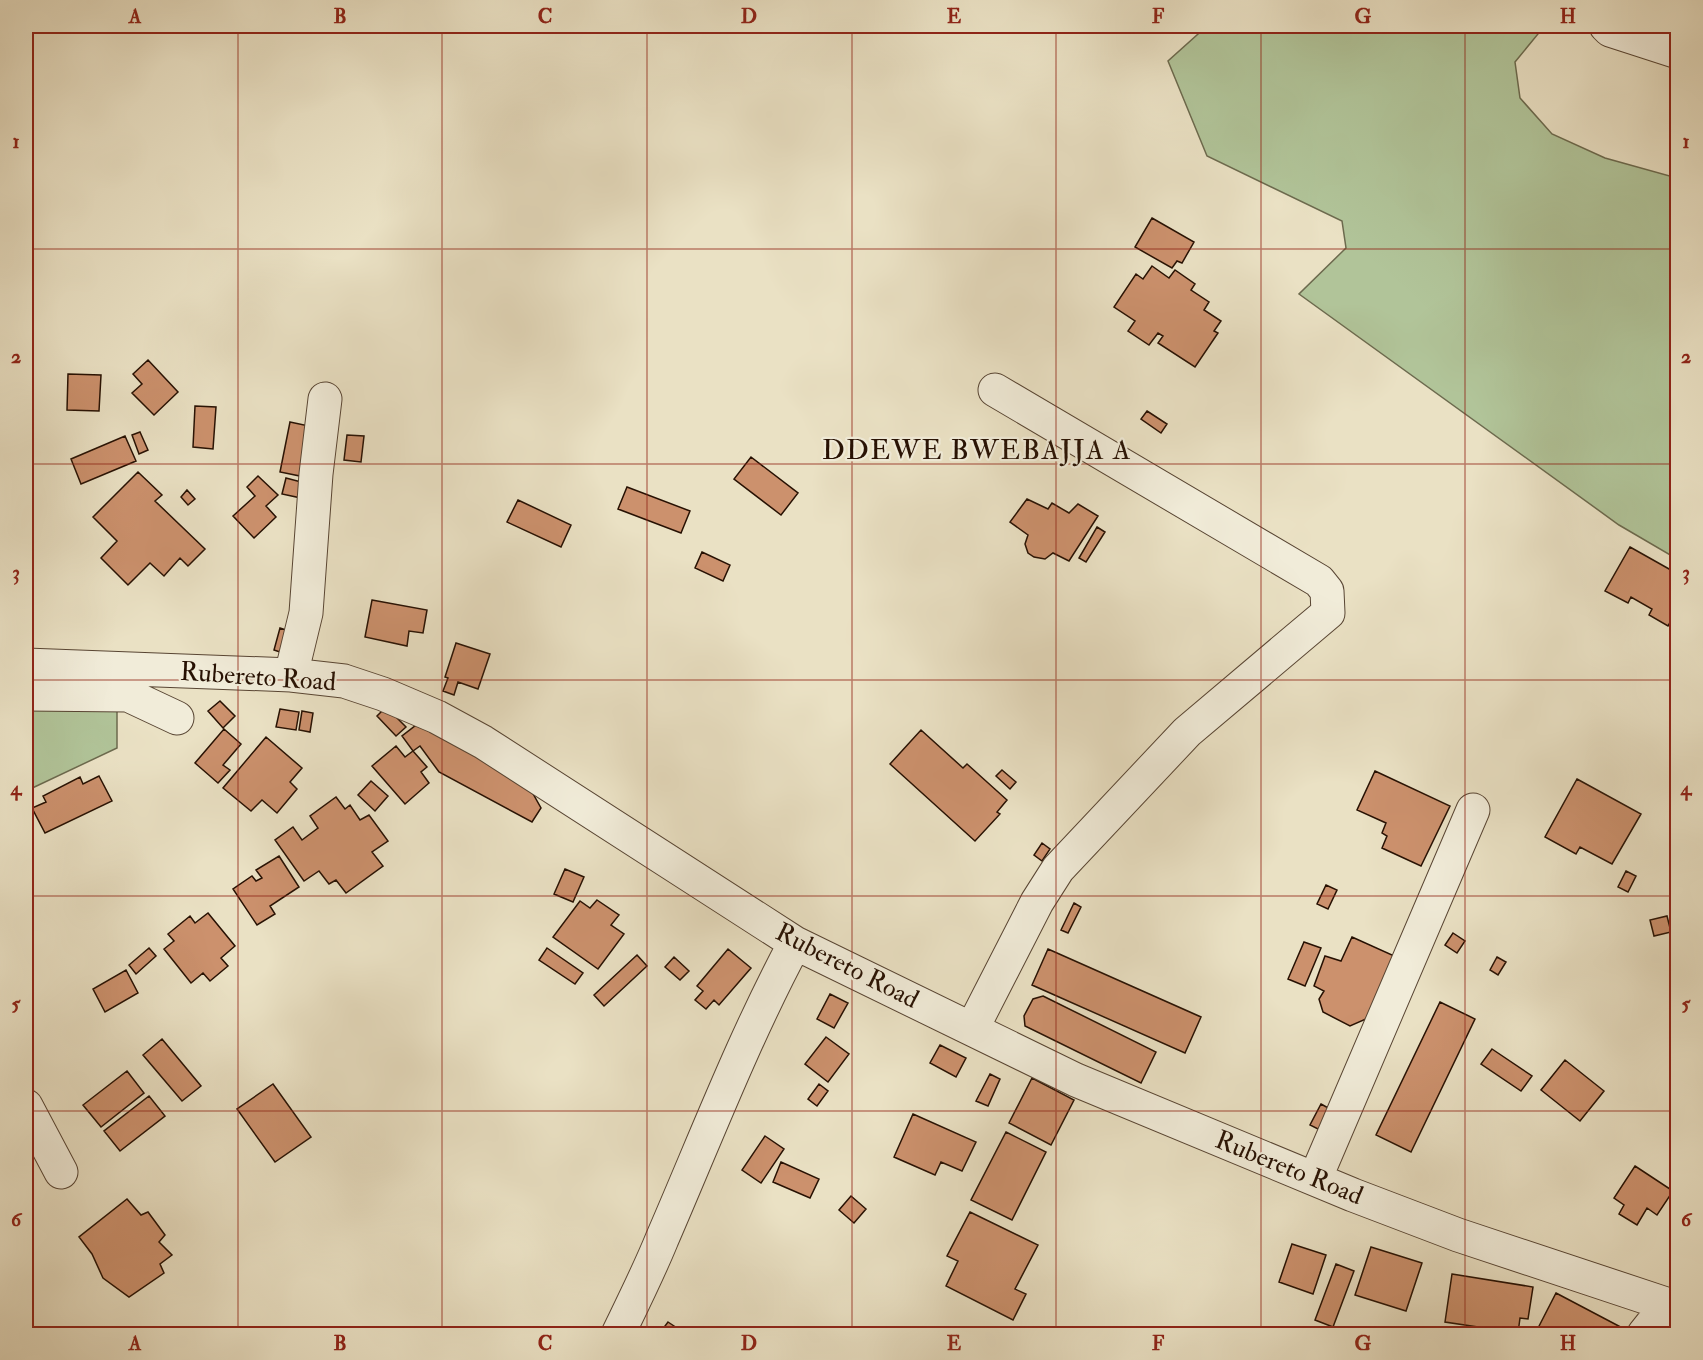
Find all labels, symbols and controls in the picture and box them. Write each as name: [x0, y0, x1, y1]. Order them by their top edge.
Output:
text: A: [128, 4, 142, 29]
text: B: [333, 4, 347, 29]
text: C: [538, 4, 552, 29]
text: D: [741, 4, 757, 29]
text: E: [947, 4, 962, 29]
text: F: [1152, 4, 1165, 29]
text: G: [1355, 4, 1372, 29]
text: H: [1560, 4, 1576, 29]
text: 1: [12, 129, 20, 154]
text: 1: [1682, 129, 1690, 154]
text: 2: [11, 344, 21, 369]
text: 2: [1681, 344, 1691, 369]
district label: DDEWE BWEBAJJA A: [822, 433, 1132, 468]
text: 3: [12, 560, 20, 585]
text: 3: [1682, 560, 1690, 585]
street label: Rubereto Road: [179, 656, 337, 698]
text: 4: [10, 776, 23, 801]
text: 4: [1680, 776, 1693, 801]
street label: Rubereto Road: [770, 916, 924, 1016]
text: 5: [12, 991, 22, 1016]
text: 5: [1682, 991, 1692, 1016]
street label: Rubereto Road: [1210, 1124, 1368, 1212]
text: 6: [11, 1207, 23, 1232]
text: 6: [1681, 1207, 1693, 1232]
text: A: [128, 1331, 142, 1356]
text: B: [333, 1331, 347, 1356]
text: C: [538, 1331, 552, 1356]
text: D: [741, 1331, 757, 1356]
text: E: [947, 1331, 962, 1356]
text: F: [1152, 1331, 1165, 1356]
text: G: [1355, 1331, 1372, 1356]
text: H: [1560, 1331, 1576, 1356]

